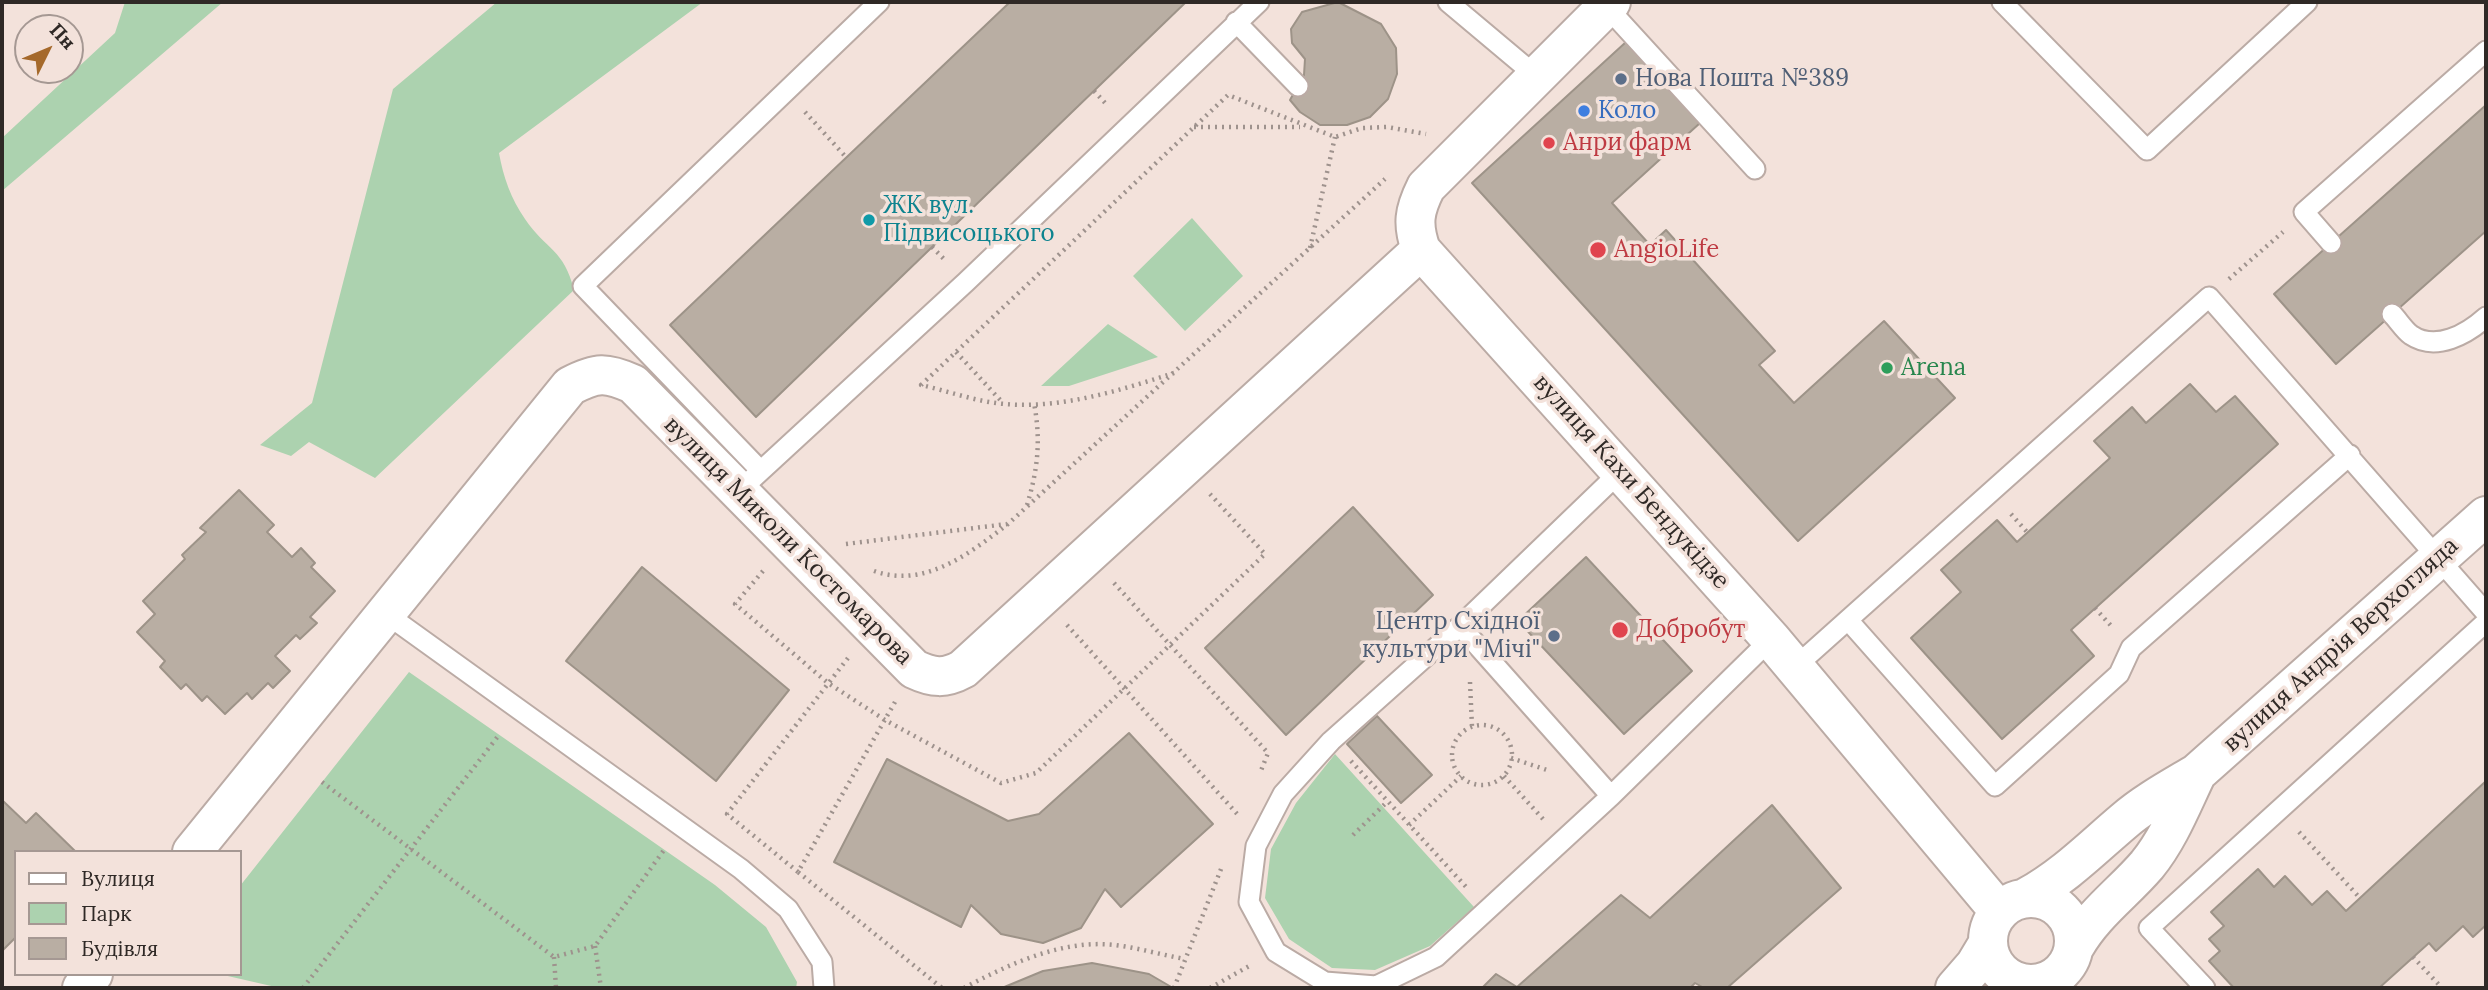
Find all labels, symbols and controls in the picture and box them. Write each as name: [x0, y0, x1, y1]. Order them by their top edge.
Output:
north arrow: [14, 14, 84, 84]
text: Пн: [45, 18, 81, 54]
place label: Нова Пошта №389: [1635, 65, 1849, 93]
marker: Нова Пошта №389: [1613, 71, 1629, 87]
place label: Коло: [1598, 97, 1656, 125]
marker: Коло: [1576, 103, 1592, 119]
place label: Анри фарм: [1563, 129, 1692, 157]
marker: Анри фарм: [1541, 135, 1557, 151]
place label: ЖК вул. Підвисоцького: [883, 192, 1054, 248]
marker: ЖК вул. Підвисоцького: [861, 212, 877, 228]
place label: AngioLife: [1614, 236, 1719, 264]
marker: AngioLife: [1588, 240, 1608, 260]
place label: Arena: [1901, 354, 1966, 382]
marker: Arena: [1879, 360, 1895, 376]
street label: вулиця Кахи Бендукідзе: [1527, 369, 1735, 595]
street label: вулиця Миколи Костомарова: [658, 411, 918, 671]
street label: вулиця Андрія Верхогляда: [2217, 532, 2465, 758]
place label: Центр Східної культури "Мічі": [1362, 608, 1540, 664]
place label: Добробут: [1636, 616, 1745, 644]
marker: Добробут: [1610, 620, 1630, 640]
marker: Центр Східної культури "Мічі": [1546, 628, 1562, 644]
legend: [14, 850, 242, 976]
text: Вулиця: [81, 865, 155, 892]
text: Парк: [81, 900, 131, 927]
text: Будівля: [81, 935, 158, 962]

